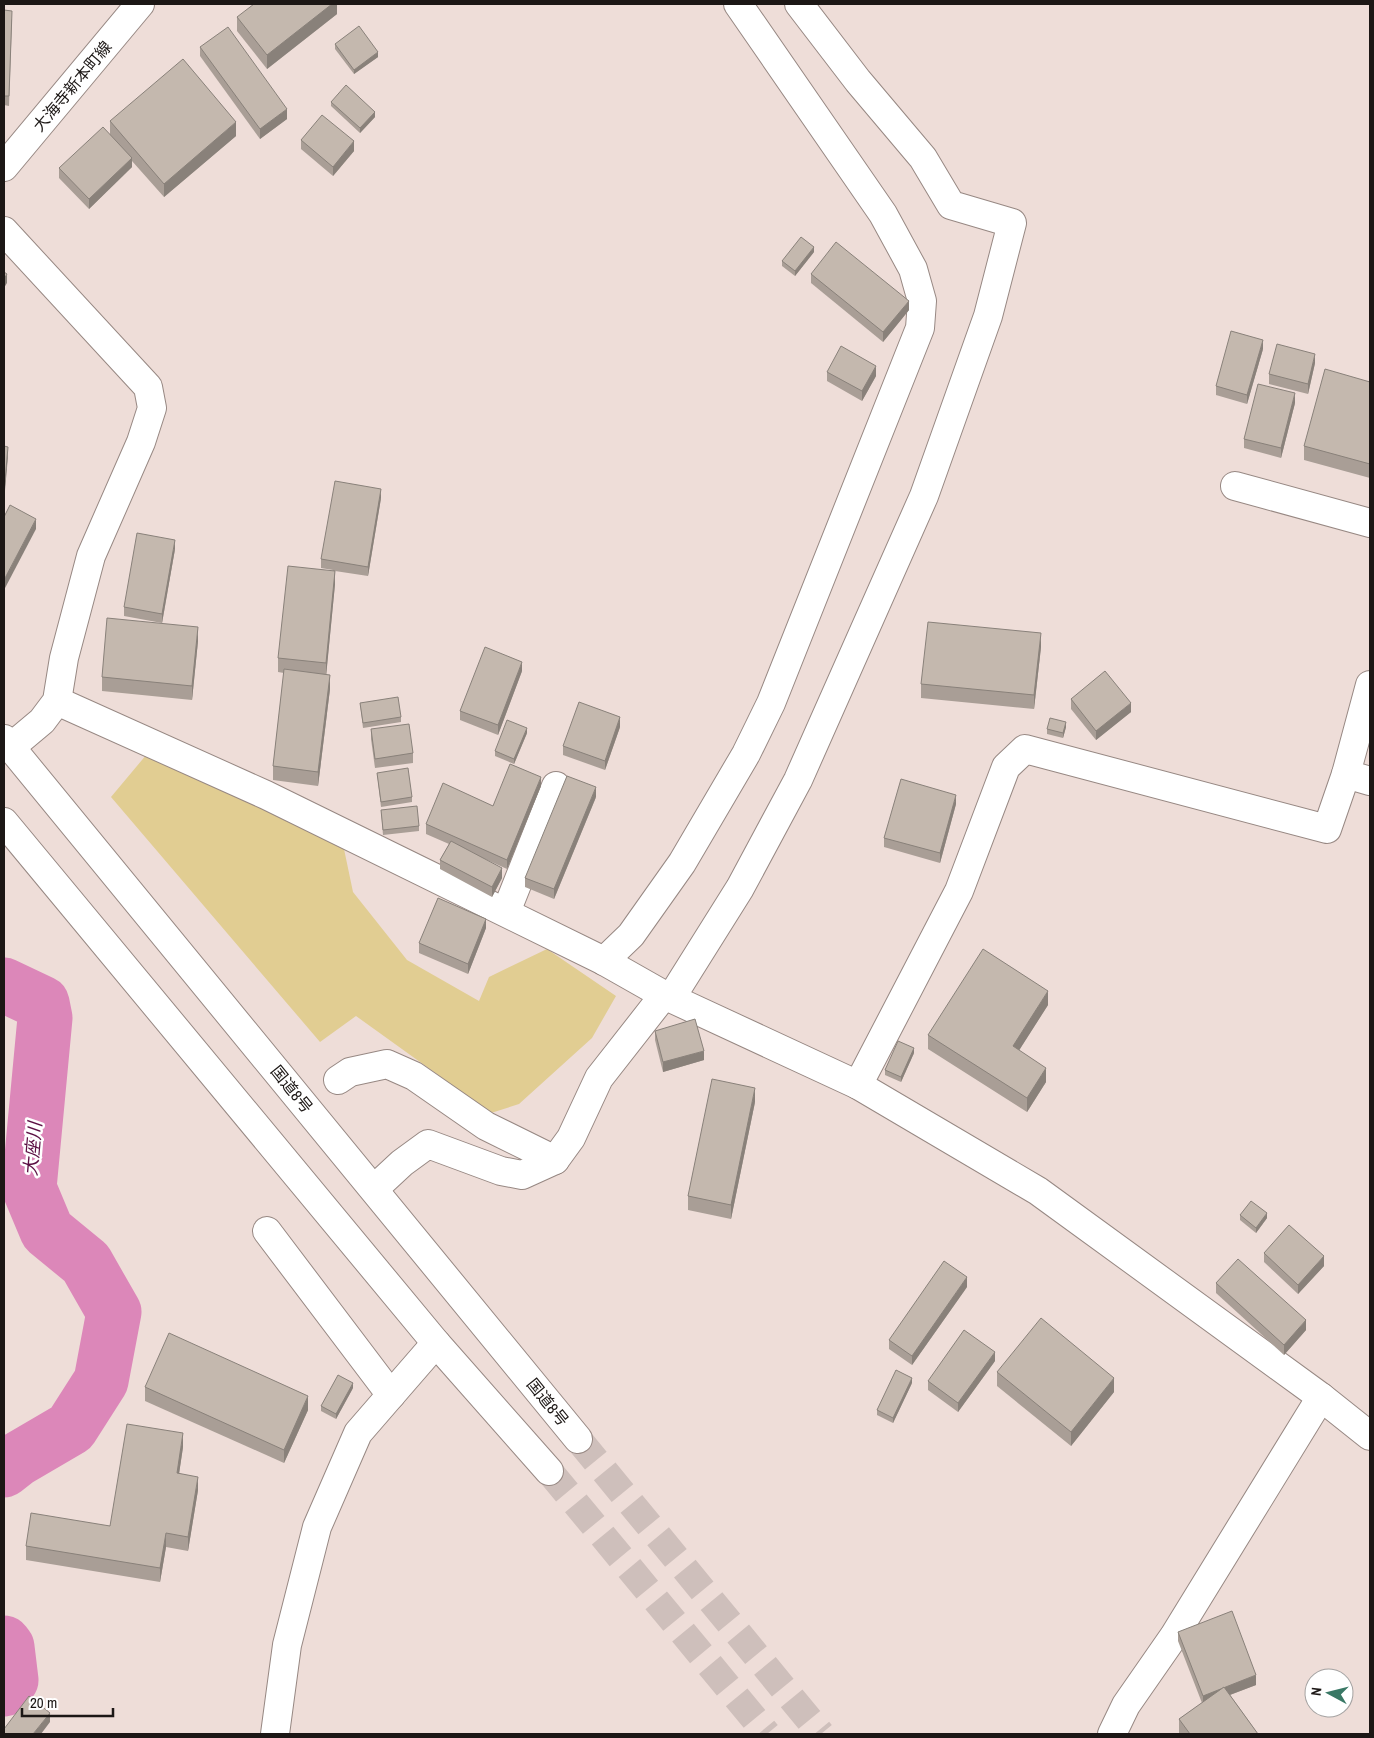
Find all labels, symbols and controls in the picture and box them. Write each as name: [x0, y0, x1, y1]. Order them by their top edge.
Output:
street label: 大海寺新本町線: [28, 36, 116, 136]
street label: 国道8号: [266, 1061, 318, 1117]
water label: 大座川: [18, 1119, 47, 1177]
street label: 国道8号: [522, 1374, 574, 1430]
north arrow: [1304, 1668, 1354, 1718]
scale bar: [22, 1686, 114, 1718]
text: N: [1307, 1686, 1326, 1697]
text: 20 m: [30, 1692, 57, 1713]

